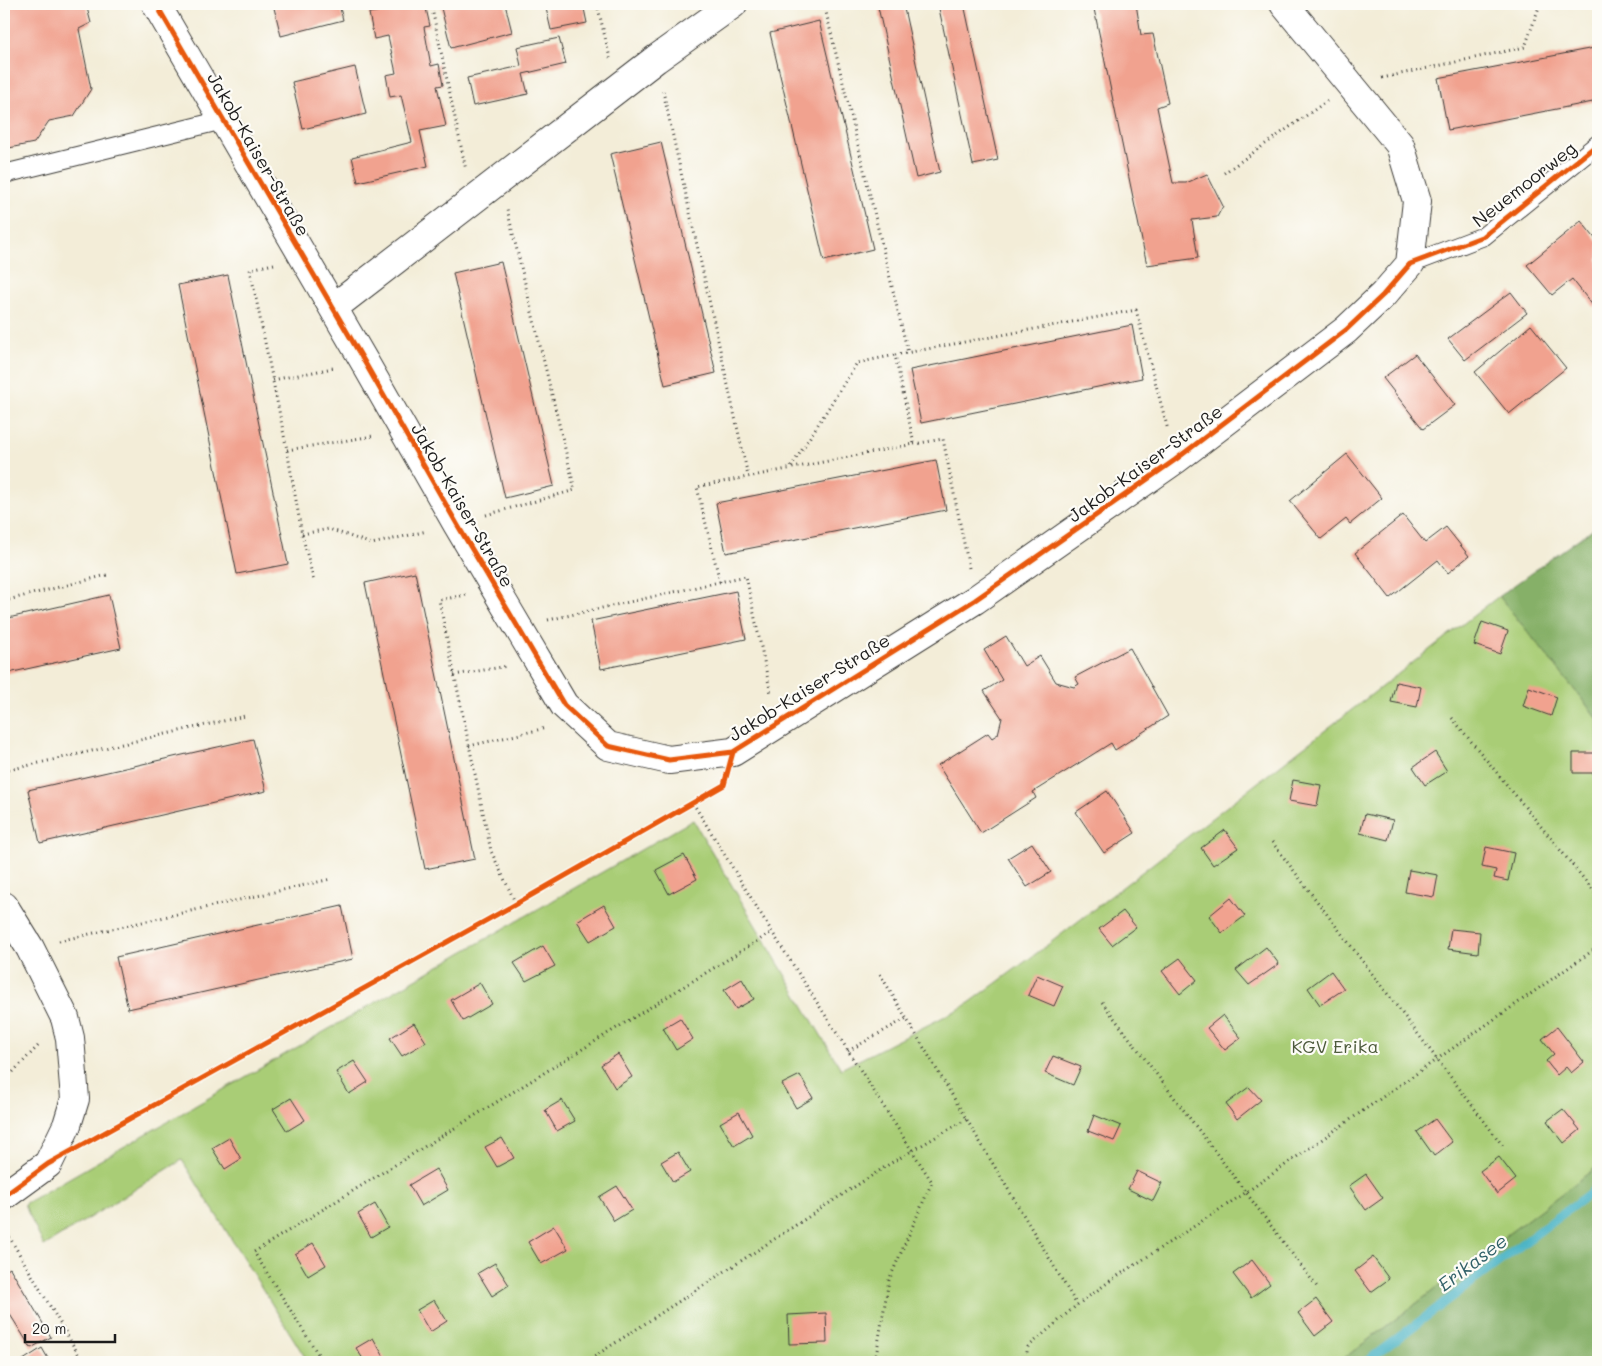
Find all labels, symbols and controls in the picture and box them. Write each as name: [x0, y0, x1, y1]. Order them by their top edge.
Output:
street label: Jakob-Kaiser-Straße: [202, 68, 316, 240]
street label: Neuemoorweg: [1467, 136, 1581, 232]
street label: Jakob-Kaiser-Straße: [1063, 399, 1227, 527]
street label: Jakob-Kaiser-Straße: [406, 419, 520, 591]
street label: Jakob-Kaiser-Straße: [724, 628, 894, 746]
park label: KGV Erika: [1291, 1034, 1379, 1058]
water label: Erikasee: [1432, 1228, 1512, 1296]
scale bar: [25, 1311, 115, 1343]
text: 20 m: [32, 1318, 66, 1338]

